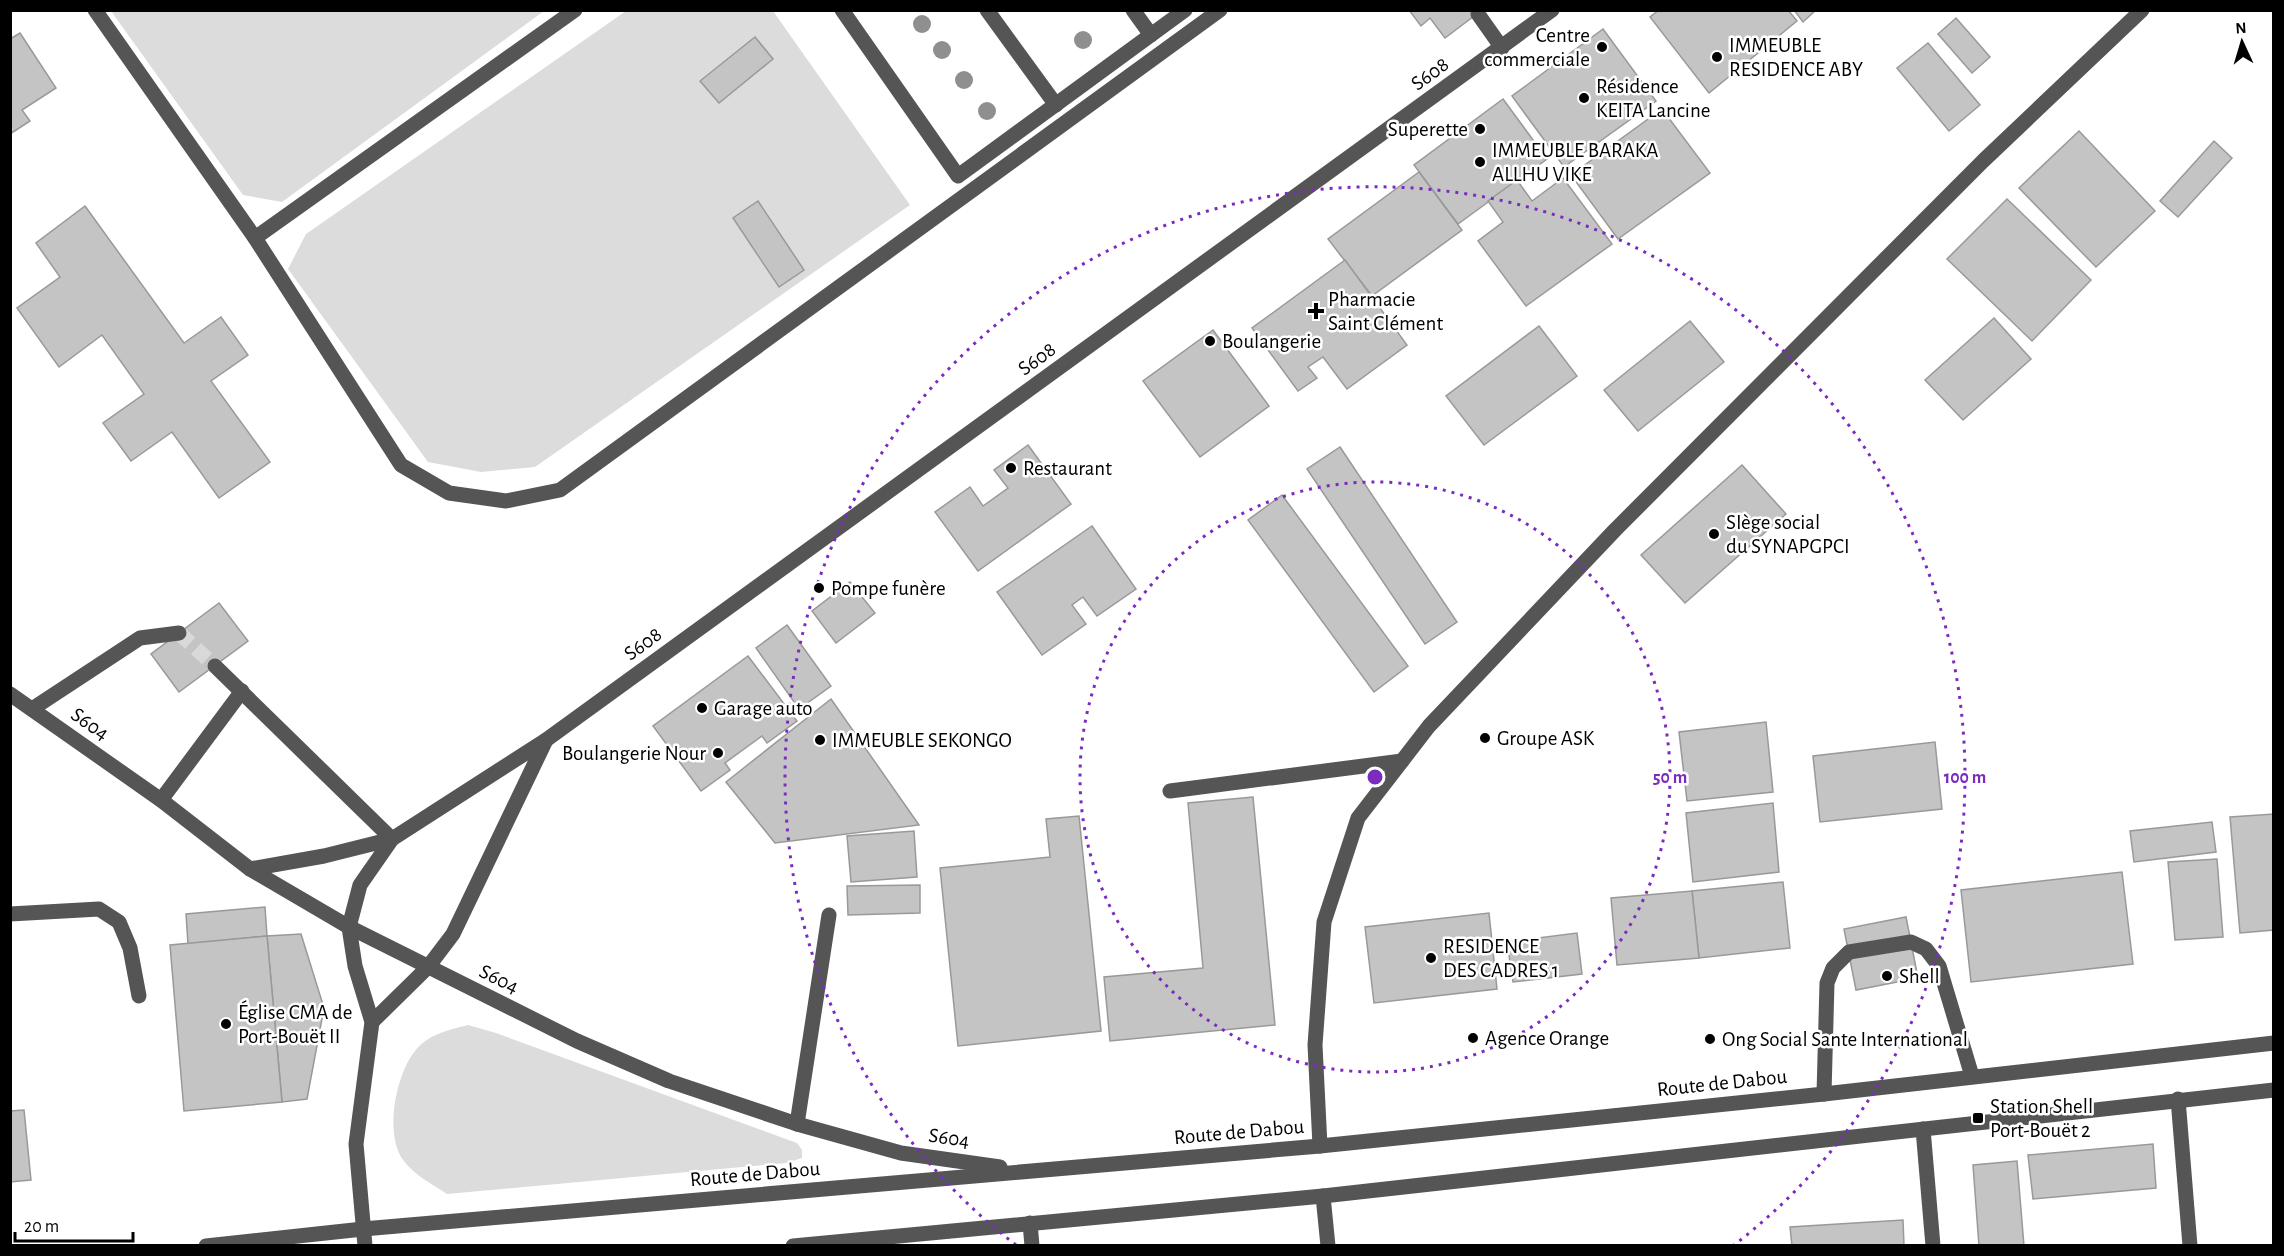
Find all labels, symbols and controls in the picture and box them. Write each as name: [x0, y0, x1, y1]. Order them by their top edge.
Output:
north arrow: [2212, 12, 2272, 72]
text: N: [2235, 20, 2247, 36]
place label: Centre commerciale: [1484, 25, 1590, 70]
place label: IMMEUBLE RESIDENCE ABY: [1729, 35, 1863, 80]
marker: Centre commerciale: [1595, 40, 1609, 54]
marker: IMMEUBLE RESIDENCE ABY: [1710, 50, 1724, 64]
street label: S608: [1407, 54, 1453, 94]
place label: Résidence KEITA Lancine: [1596, 76, 1710, 121]
marker: Résidence KEITA Lancine: [1577, 91, 1591, 105]
place label: Superette: [1388, 119, 1468, 140]
marker: Superette: [1473, 122, 1487, 136]
place label: IMMEUBLE BARAKA ALLHU VIKE: [1492, 140, 1658, 185]
marker: IMMEUBLE BARAKA ALLHU VIKE: [1473, 155, 1487, 169]
place label: Pharmacie Saint Clément: [1328, 289, 1443, 334]
marker: Pharmacie Saint Clément: [1309, 304, 1323, 318]
place label: Boulangerie: [1222, 331, 1321, 352]
marker: Boulangerie: [1203, 334, 1217, 348]
street label: S608: [1014, 339, 1060, 379]
place label: Restaurant: [1023, 458, 1112, 479]
marker: Restaurant: [1004, 461, 1018, 475]
place label: SIège social du SYNAPGPCI: [1726, 512, 1850, 557]
marker: SIège social du SYNAPGPCI: [1707, 527, 1721, 541]
place label: Pompe funère: [831, 578, 946, 599]
marker: Pompe funère: [812, 581, 826, 595]
street label: S608: [620, 624, 666, 664]
place label: Garage auto: [714, 698, 813, 719]
marker: Garage auto: [695, 701, 709, 715]
street label: S604: [67, 704, 113, 744]
place label: Groupe ASK: [1497, 728, 1595, 749]
place label: IMMEUBLE SEKONGO: [832, 730, 1012, 751]
marker: Groupe ASK: [1478, 731, 1492, 745]
marker: IMMEUBLE SEKONGO: [813, 733, 827, 747]
place label: Boulangerie Nour: [562, 743, 706, 764]
marker: Boulangerie Nour: [711, 746, 725, 760]
centre of rings: [1365, 767, 1385, 787]
text: 50 m: [1653, 769, 1687, 787]
text: 100 m: [1944, 769, 1986, 787]
place label: RESIDENCE DES CADRES 1: [1443, 936, 1559, 981]
marker: RESIDENCE DES CADRES 1: [1424, 951, 1438, 965]
street label: S604: [476, 961, 522, 997]
place label: Shell: [1899, 966, 1940, 987]
marker: Shell: [1880, 969, 1894, 983]
place label: Église CMA de Port-Bouët II: [238, 1000, 352, 1047]
marker: Église CMA de Port-Bouët II: [219, 1017, 233, 1031]
place label: Agence Orange: [1485, 1028, 1609, 1049]
place label: Ong Social Sante International: [1722, 1029, 1968, 1050]
marker: Agence Orange: [1466, 1031, 1480, 1045]
marker: Ong Social Sante International: [1703, 1032, 1717, 1046]
street label: Route de Dabou: [1656, 1066, 1788, 1100]
place label: Station Shell Port-Bouët 2: [1990, 1096, 2093, 1141]
marker: Station Shell Port-Bouët 2: [1971, 1111, 1985, 1125]
street label: Route de Dabou: [1173, 1116, 1305, 1148]
street label: S604: [927, 1125, 971, 1151]
street label: Route de Dabou: [689, 1158, 821, 1190]
scale bar: [15, 1205, 134, 1243]
text: 20 m: [24, 1218, 59, 1236]

